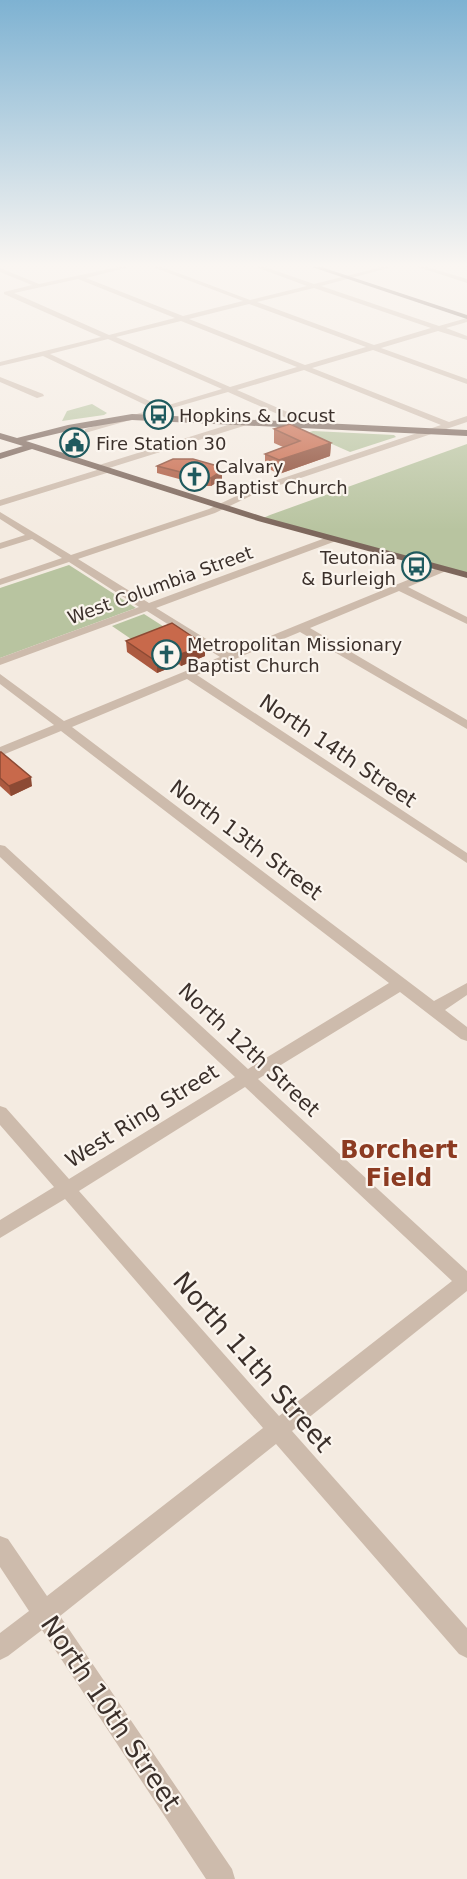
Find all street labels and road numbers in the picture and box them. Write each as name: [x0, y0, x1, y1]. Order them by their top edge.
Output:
street label: West Columbia Street: [65, 542, 255, 628]
street label: North 14th Street: [255, 690, 421, 812]
street label: North 13th Street: [165, 775, 327, 905]
street label: North 12th Street: [173, 978, 325, 1122]
street label: West Ring Street: [61, 1059, 223, 1173]
street label: North 11th Street: [167, 1266, 339, 1458]
street label: North 10th Street: [35, 1610, 187, 1816]

